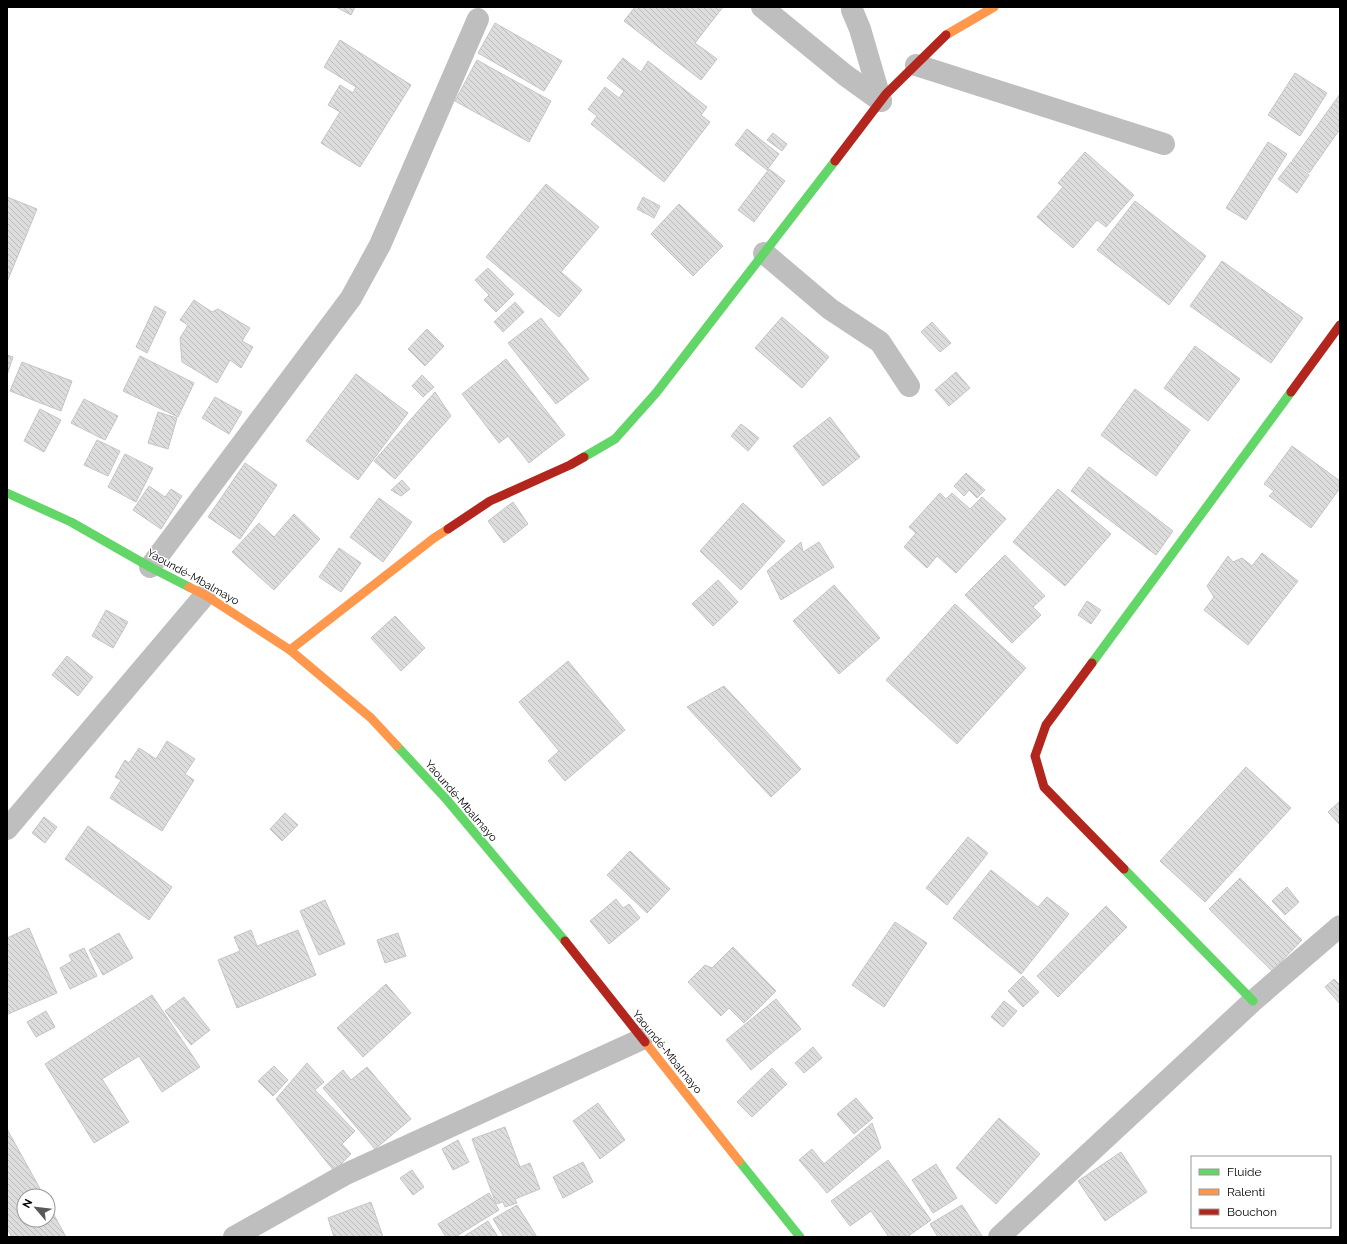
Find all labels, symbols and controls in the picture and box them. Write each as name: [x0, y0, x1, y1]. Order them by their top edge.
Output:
street label: Yaoundé-Mbalmayo: [145, 546, 242, 608]
street label: Yaoundé-Mbalmayo: [422, 758, 500, 845]
street label: Yaoundé-Mbalmayo: [629, 1008, 705, 1097]
legend: [1191, 1156, 1331, 1228]
text: Fluide: [1227, 1165, 1262, 1179]
text: Ralenti: [1227, 1185, 1265, 1199]
north arrow: [16, 1188, 56, 1228]
text: N: [20, 1197, 35, 1210]
text: Bouchon: [1227, 1205, 1277, 1219]

